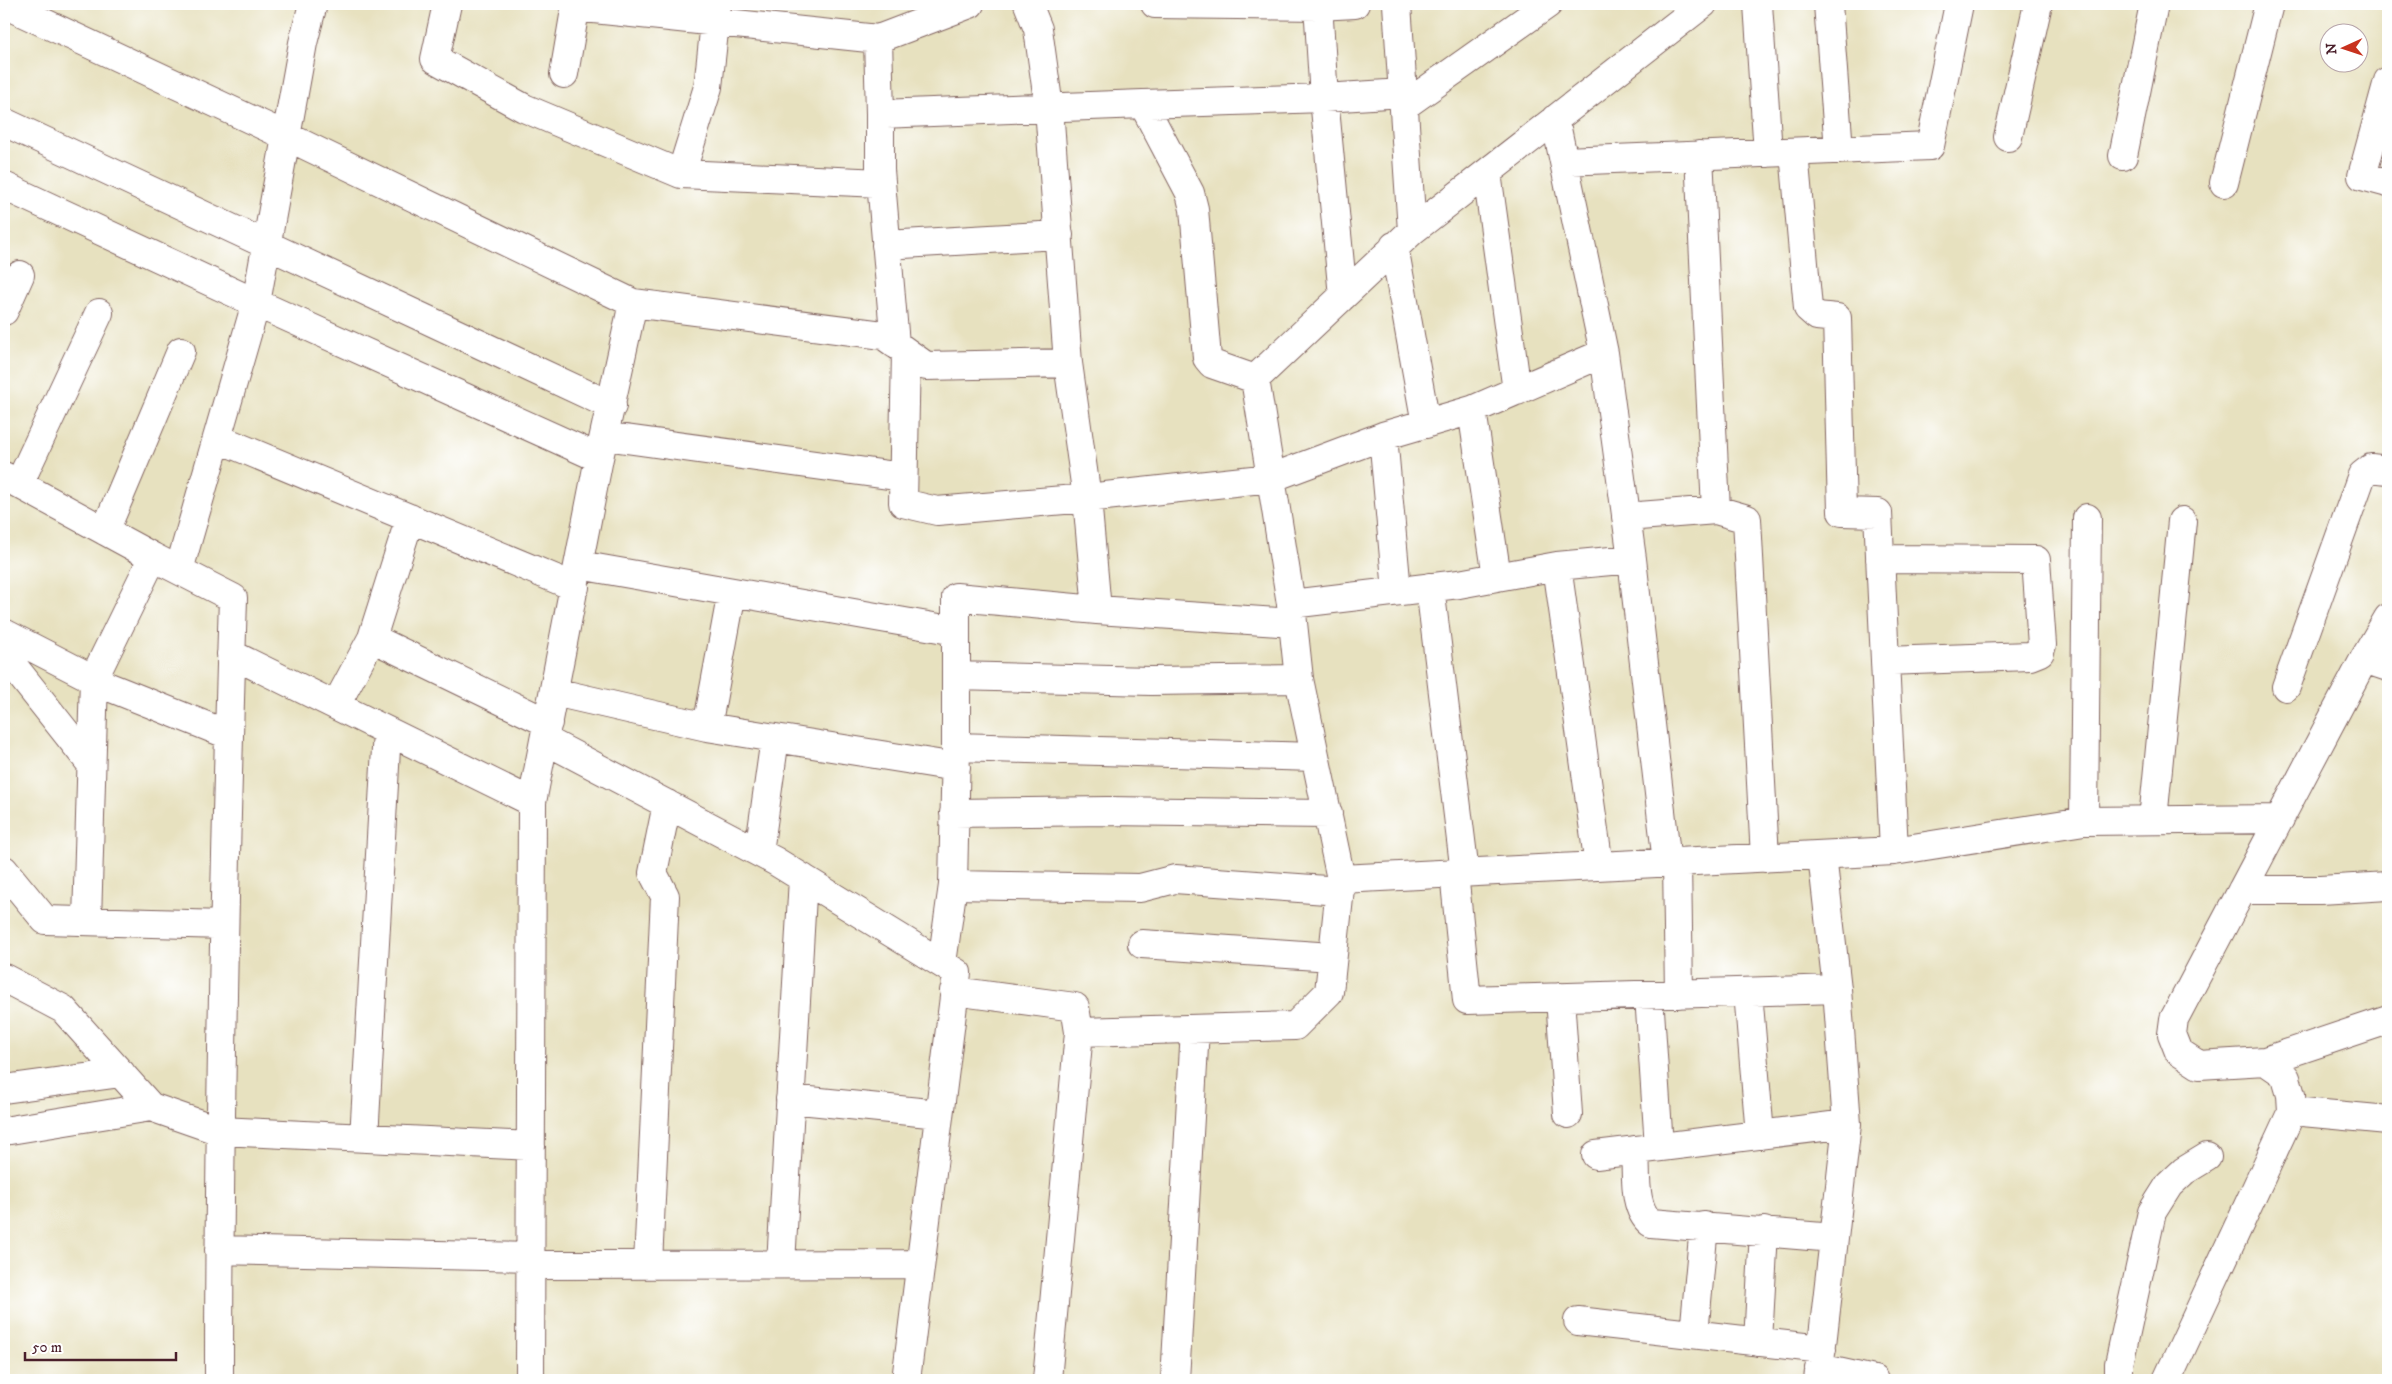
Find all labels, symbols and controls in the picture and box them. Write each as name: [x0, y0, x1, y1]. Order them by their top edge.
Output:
north arrow: [2320, 22, 2370, 72]
text: N: [2323, 42, 2341, 55]
scale bar: [25, 1329, 176, 1361]
text: 50 m: [32, 1338, 62, 1357]

